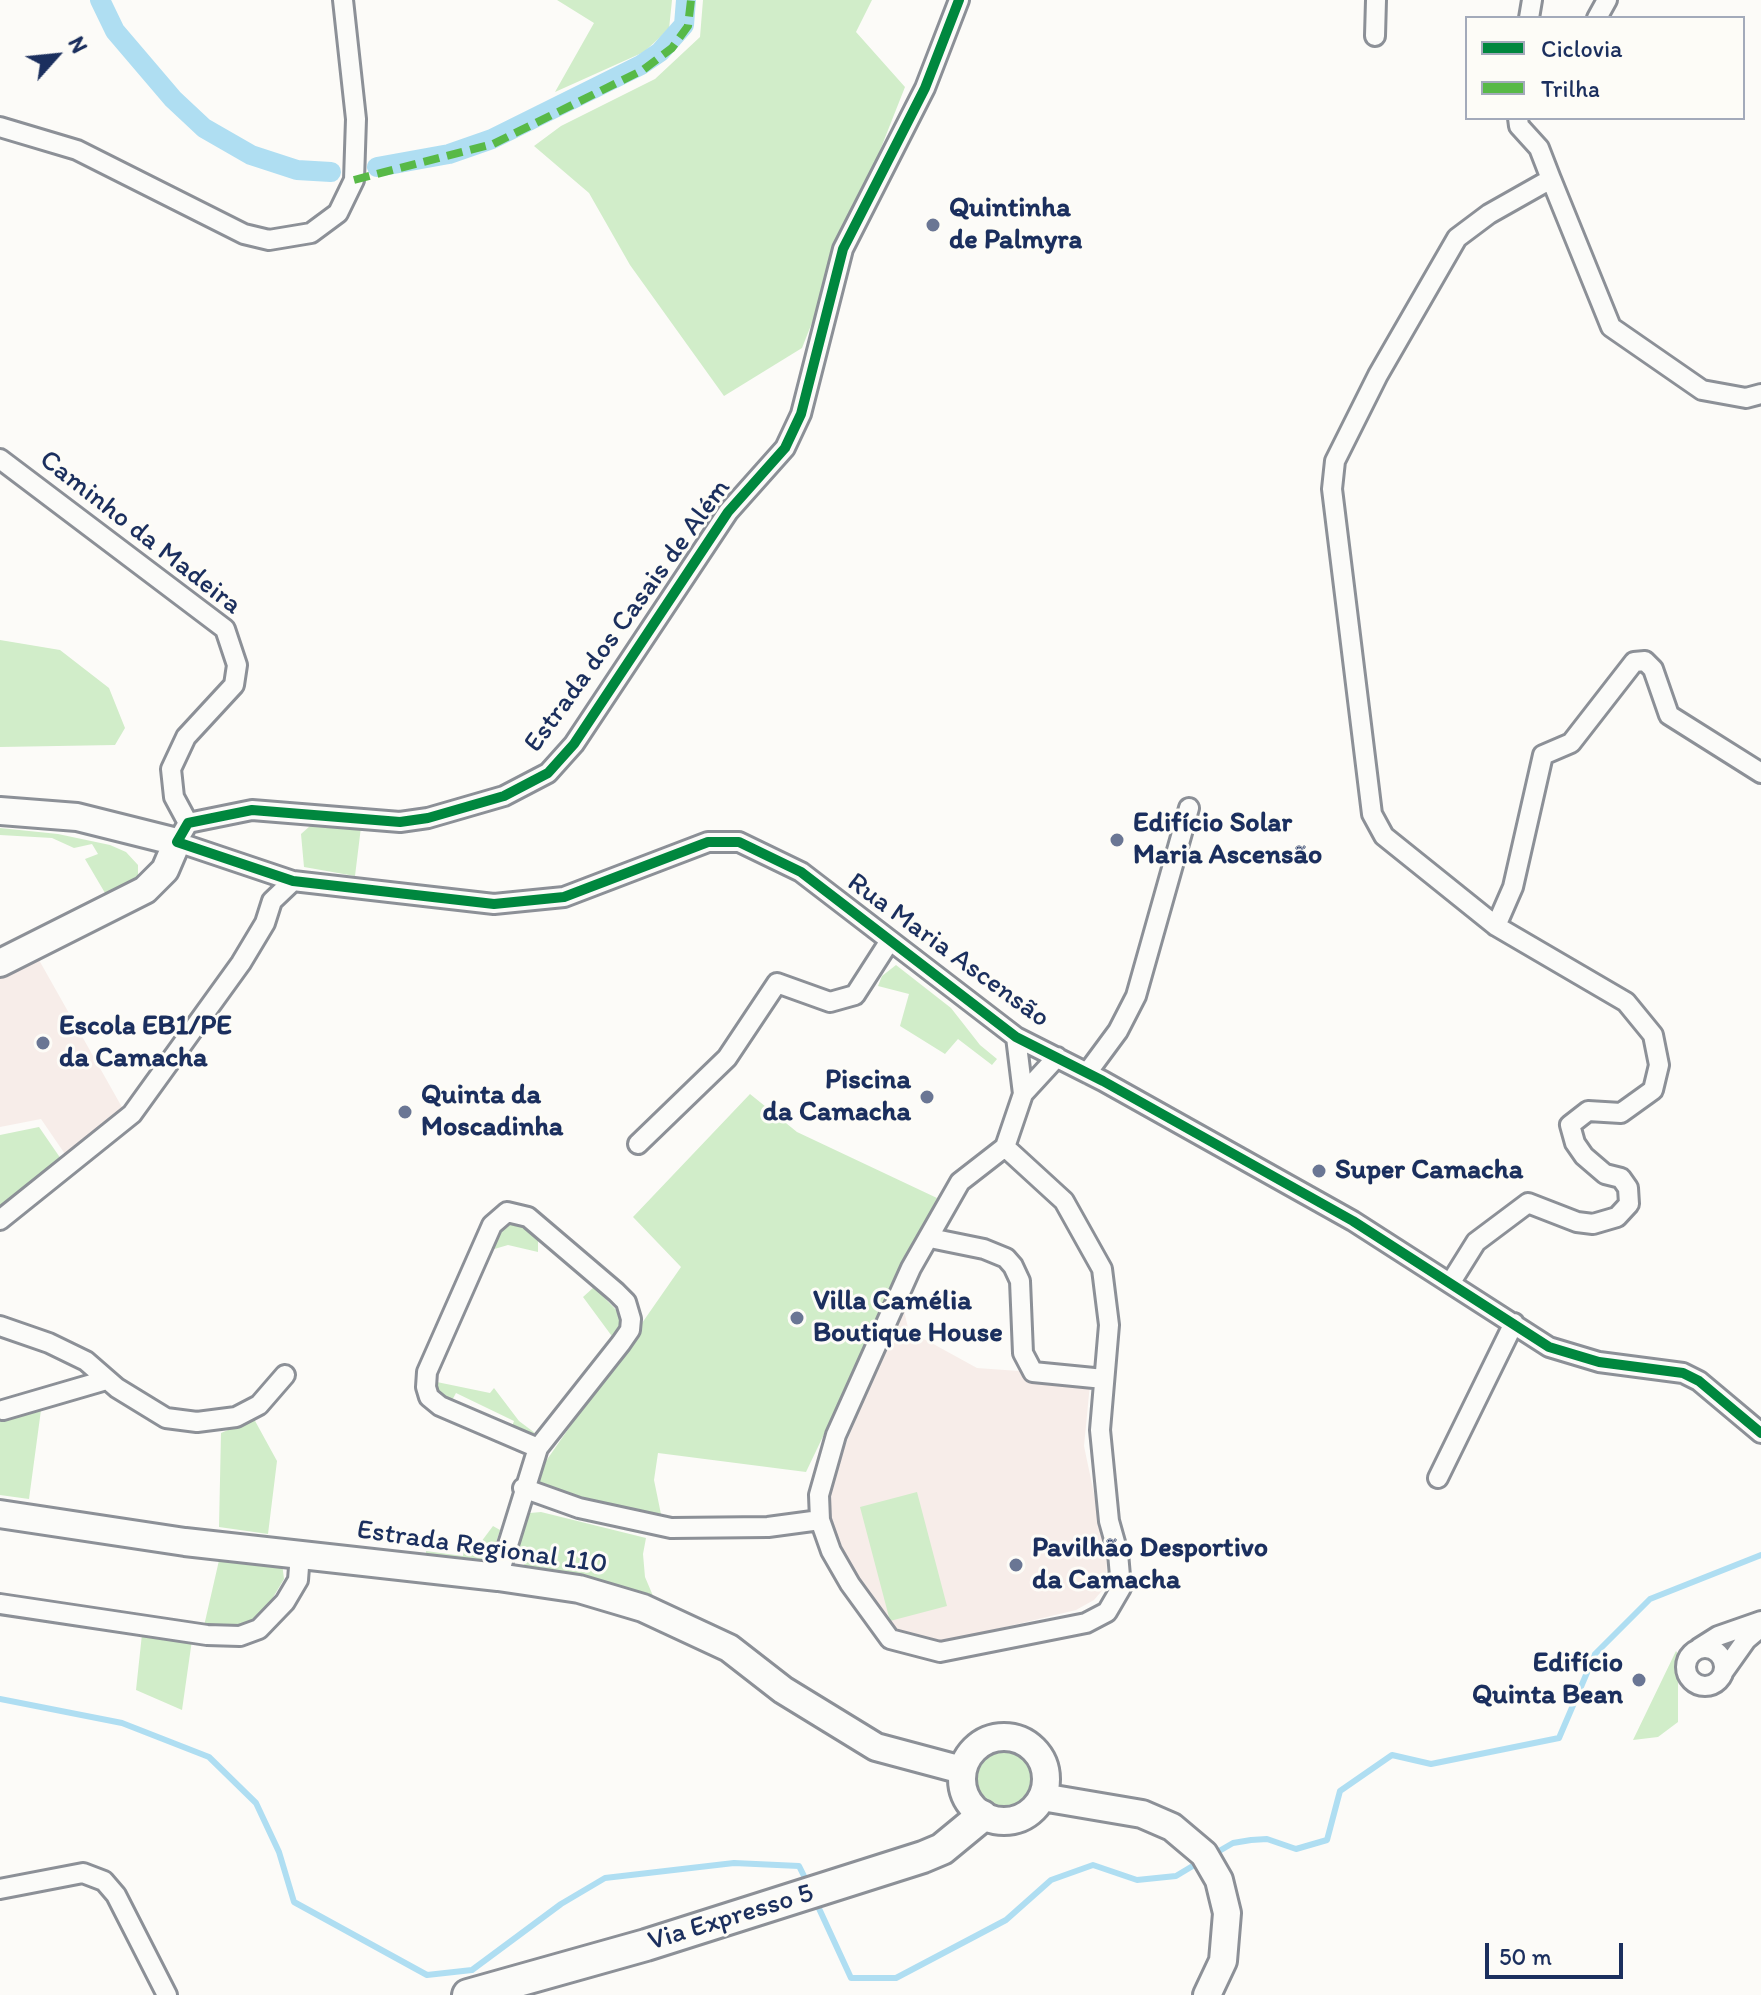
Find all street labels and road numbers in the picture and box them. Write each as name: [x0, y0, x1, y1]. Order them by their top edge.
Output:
street label: Caminho da Madeira: [32, 444, 248, 622]
street label: Estrada dos Casais de Além: [518, 473, 738, 759]
street label: Rua Maria Ascensão: [840, 866, 1056, 1036]
street label: Estrada Regional 110: [355, 1514, 609, 1582]
street label: Via Expresso 5: [644, 1877, 818, 1959]

